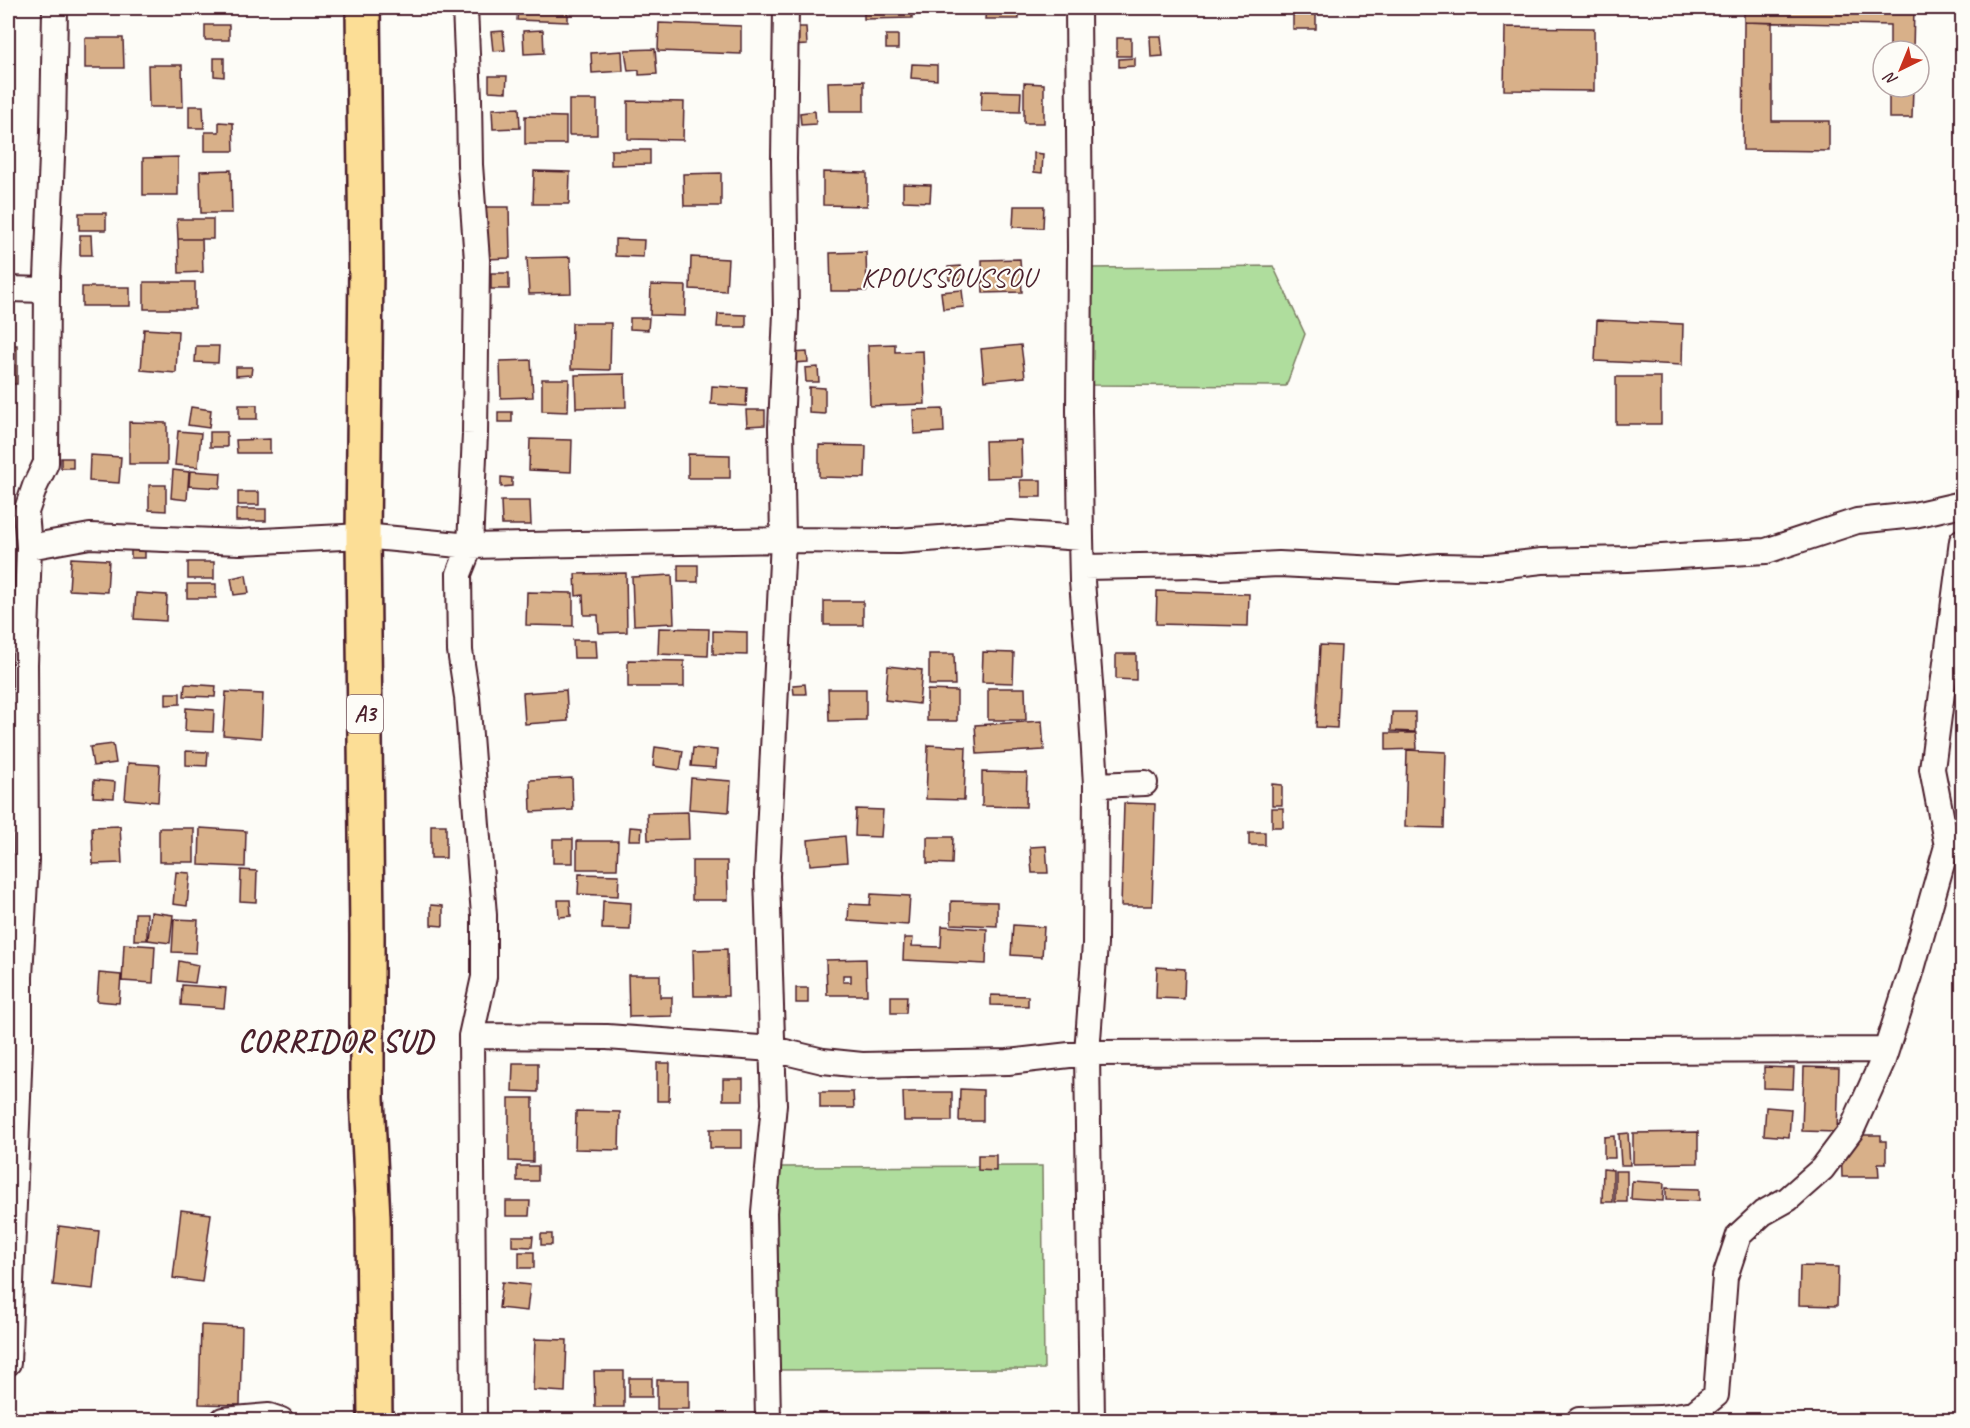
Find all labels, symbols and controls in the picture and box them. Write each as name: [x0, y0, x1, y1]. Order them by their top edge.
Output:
north arrow: [1871, 39, 1931, 99]
text: N: [1879, 66, 1902, 90]
district label: KPOUSSOUSSOU: [861, 260, 1041, 294]
road number: A3: [347, 695, 383, 733]
district label: CORRIDOR SUD: [238, 1022, 436, 1060]

